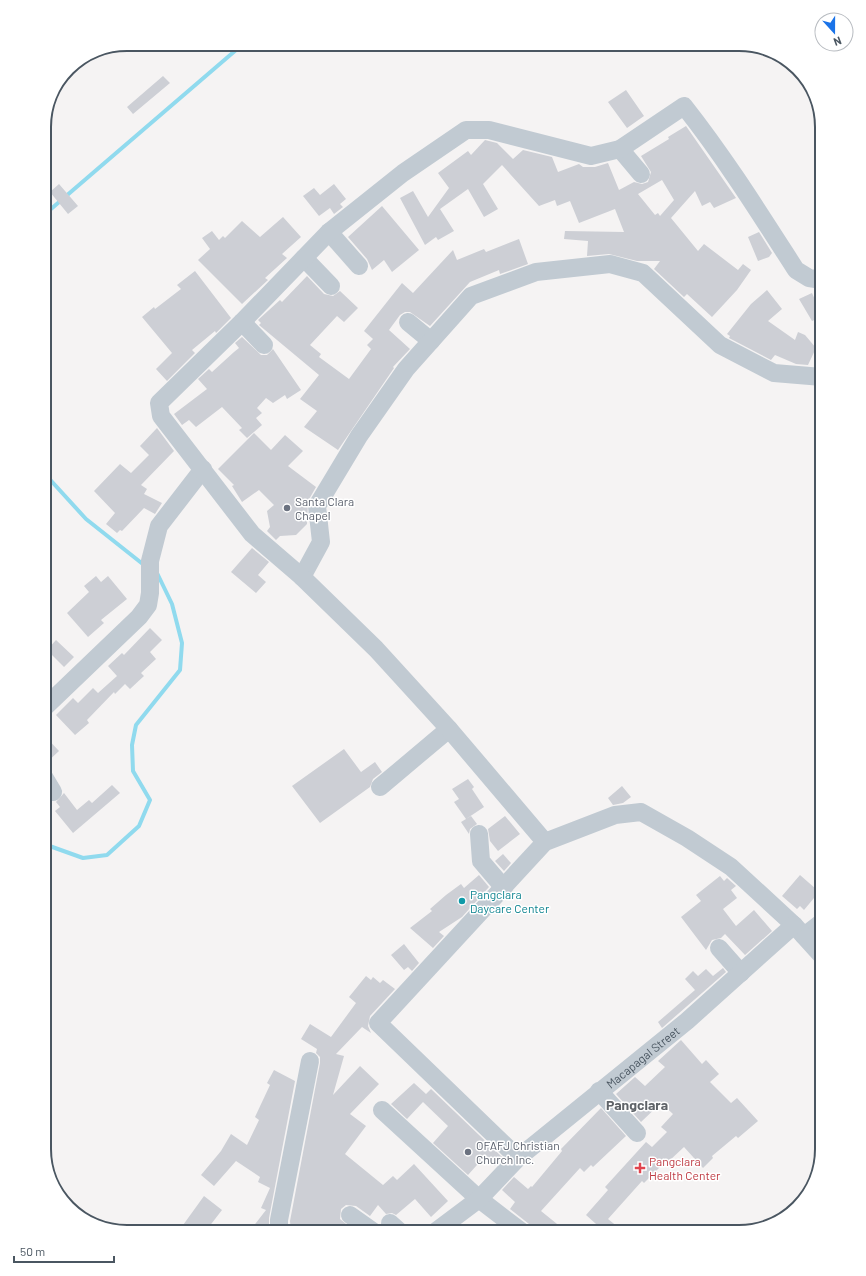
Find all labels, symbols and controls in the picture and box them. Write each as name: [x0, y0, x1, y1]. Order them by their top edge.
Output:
north arrow: [814, 12, 854, 52]
text: N: [832, 34, 844, 49]
place label: Santa Clara Chapel: [295, 494, 354, 522]
marker: Santa Clara Chapel: [282, 503, 292, 513]
place label: Pangclara Daycare Center: [470, 887, 550, 915]
marker: Pangclara Daycare Center: [457, 896, 467, 906]
street label: Macapagal Street: [603, 1023, 682, 1091]
district label: Pangclara: [606, 1096, 668, 1113]
place label: OFAFJ Christian Church Inc.: [476, 1138, 560, 1166]
marker: OFAFJ Christian Church Inc.: [463, 1147, 473, 1157]
place label: Pangclara Health Center: [649, 1154, 721, 1182]
marker: Pangclara Health Center: [634, 1162, 646, 1174]
scale bar: [14, 1238, 114, 1264]
text: 50 m: [20, 1244, 45, 1258]

